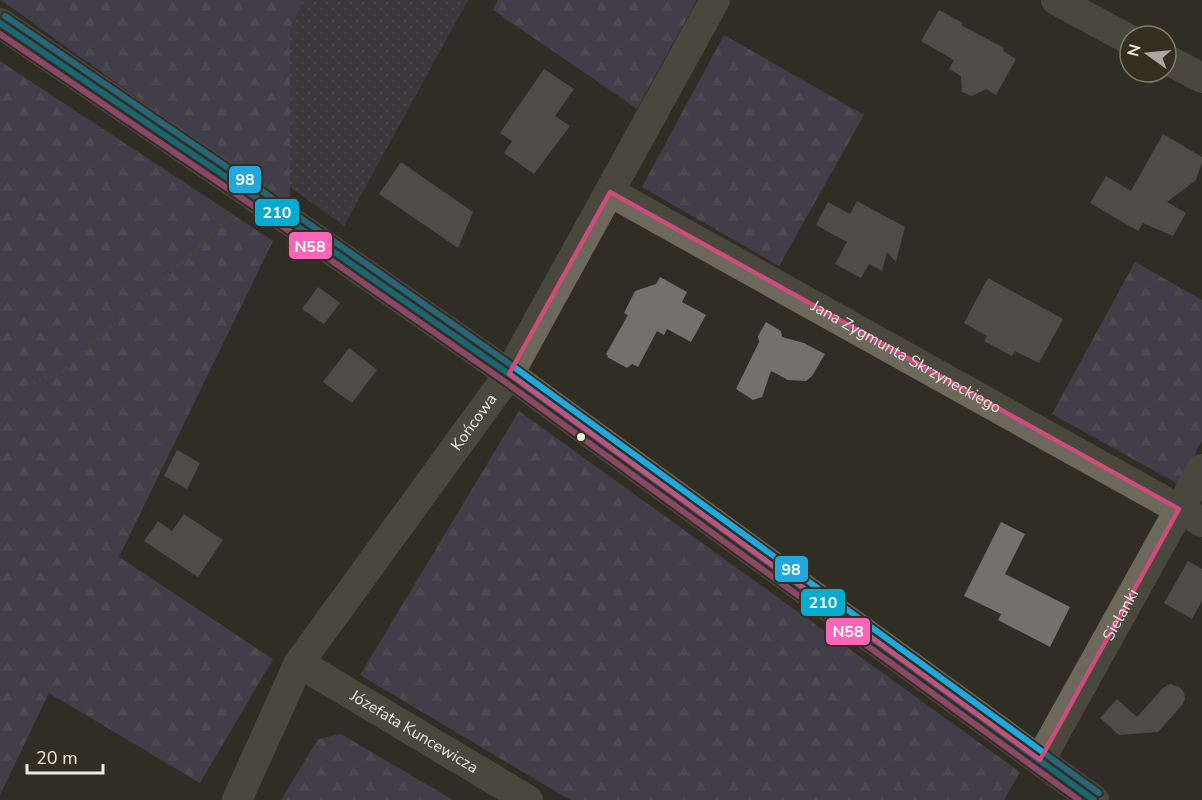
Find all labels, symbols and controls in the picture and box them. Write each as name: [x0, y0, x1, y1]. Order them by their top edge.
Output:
north arrow: [1118, 24, 1178, 84]
text: N: [1122, 42, 1147, 59]
line badge: 98: [228, 165, 262, 194]
text: 98: [235, 169, 255, 191]
line badge: 210: [254, 198, 300, 227]
text: 210: [263, 202, 291, 224]
line badge: N58: [288, 231, 333, 260]
text: N58: [294, 236, 326, 258]
street label: Jana Zygmunta Skrzyneckiego: [806, 295, 1005, 419]
street label: Końcowa: [446, 389, 502, 455]
unlabelled marker: [575, 431, 587, 443]
line badge: 98: [774, 555, 809, 583]
text: 98: [781, 559, 801, 581]
street label: Sielanki: [1097, 585, 1144, 645]
line badge: 210: [800, 588, 846, 617]
text: 210: [809, 592, 837, 614]
line badge: N58: [825, 617, 871, 646]
text: N58: [832, 621, 864, 643]
street label: Józefata Kuncewicza: [345, 684, 482, 779]
scale bar: [27, 737, 104, 775]
text: 20 m: [36, 746, 78, 770]

